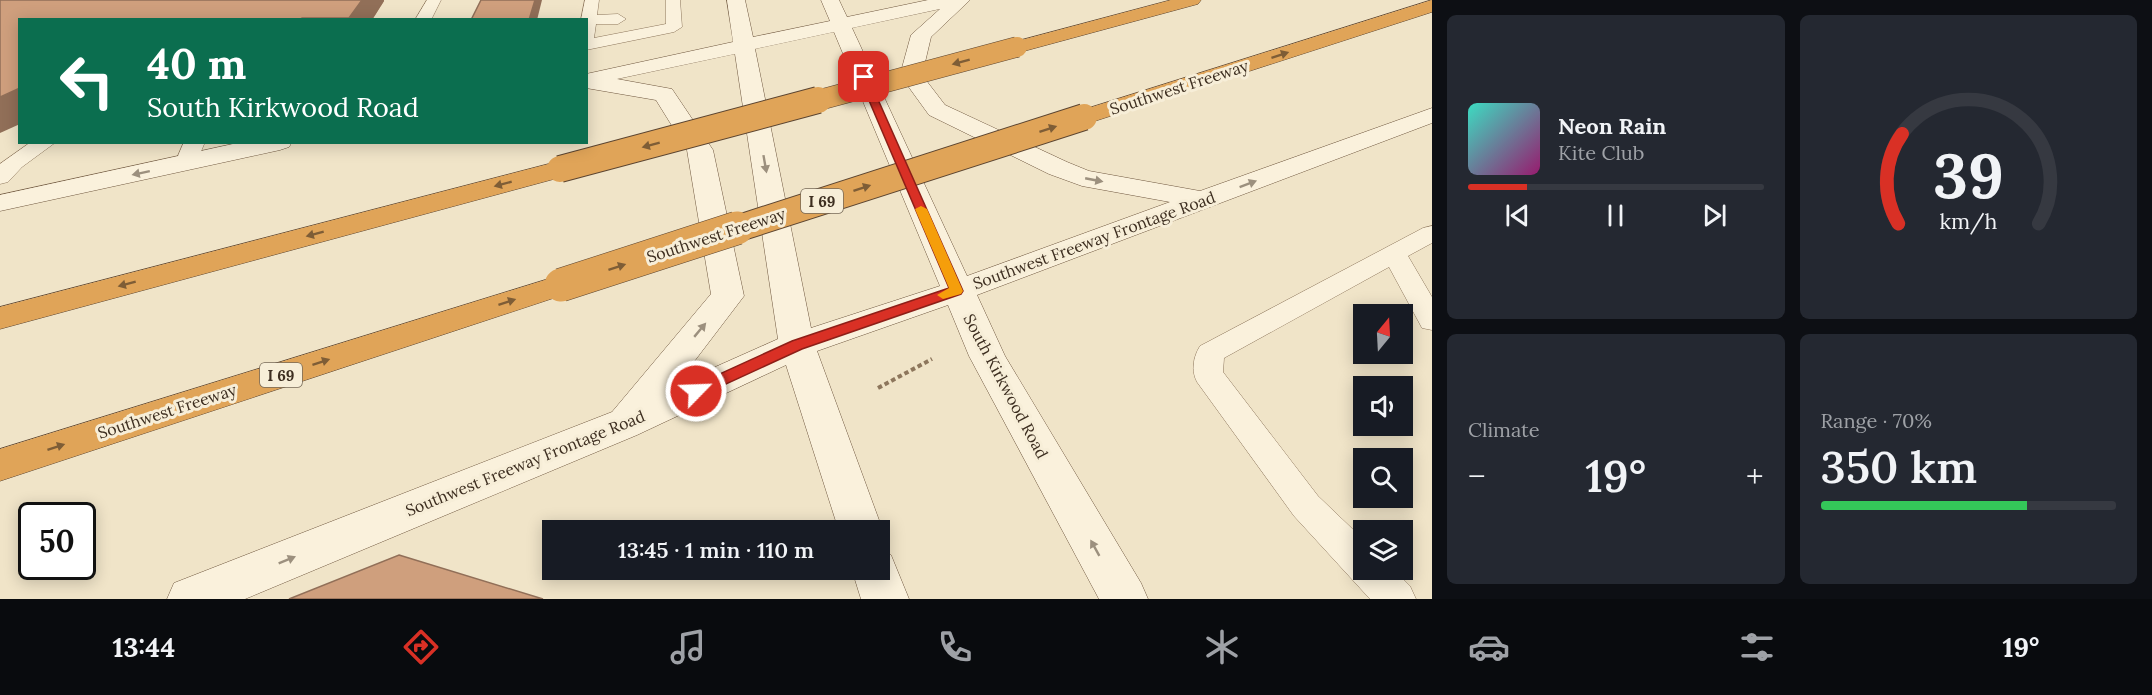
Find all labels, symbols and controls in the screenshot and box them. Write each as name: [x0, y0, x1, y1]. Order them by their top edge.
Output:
text: 40 m: [147, 37, 246, 91]
icon: left: [48, 42, 126, 120]
one-way arrow: [1271, 50, 1289, 59]
pin: [838, 51, 889, 102]
street label: Southwest Freeway: [1107, 55, 1251, 119]
one-way arrow: [952, 58, 970, 67]
icon: arrive: [847, 60, 880, 93]
text: South Kirkwood Road: [147, 90, 419, 124]
text: Neon Rain: [1558, 112, 1666, 140]
one-way arrow: [1039, 123, 1057, 133]
text: 39: [1933, 135, 2004, 215]
one-way arrow: [642, 140, 660, 150]
text: Kite Club: [1558, 140, 1644, 165]
one-way arrow: [760, 154, 769, 173]
one-way arrow: [132, 168, 150, 178]
one-way arrow: [1084, 176, 1103, 185]
one-way arrow: [1239, 179, 1257, 188]
one-way arrow: [494, 180, 512, 189]
one-way arrow: [853, 183, 871, 193]
street label: Southwest Freeway Frontage Road: [970, 187, 1218, 293]
road number: I 69: [801, 189, 843, 213]
icon: previous: [1501, 199, 1534, 232]
icon: pause: [1599, 199, 1632, 232]
icon: next: [1698, 199, 1731, 232]
street label: Southwest Freeway: [644, 203, 788, 267]
text: km/h: [1939, 208, 1997, 236]
one-way arrow: [306, 230, 324, 239]
one-way arrow: [608, 262, 626, 271]
one-way arrow: [117, 280, 136, 290]
one-way arrow: [498, 297, 516, 306]
north arrow: [1353, 304, 1413, 364]
map controls: [1353, 304, 1413, 580]
street label: South Kirkwood Road: [959, 310, 1053, 462]
one-way arrow: [694, 322, 707, 338]
one-way arrow: [312, 357, 330, 366]
position arrow: [664, 359, 728, 423]
road number: I 69: [260, 363, 302, 387]
button: sound: [1353, 376, 1413, 436]
street label: Southwest Freeway: [95, 379, 239, 443]
street label: Southwest Freeway Frontage Road: [402, 406, 648, 520]
text: Range · 70%: [1821, 408, 1932, 433]
text: Climate: [1468, 417, 1540, 442]
text: 350 km: [1821, 438, 1977, 495]
one-way arrow: [47, 442, 65, 451]
text: 19°: [1585, 447, 1646, 504]
button: search: [1353, 448, 1413, 508]
text: −: [1468, 455, 1486, 497]
text: +: [1746, 455, 1764, 497]
speed limit sign: 50: [18, 502, 96, 580]
button: layers: [1353, 520, 1413, 580]
text: 13:45 · 1 min · 110 m: [618, 536, 814, 564]
one-way arrow: [1090, 539, 1100, 556]
one-way arrow: [278, 555, 296, 564]
icon: directions: [400, 626, 442, 668]
icon: music: [667, 626, 709, 668]
icon: phone: [934, 626, 976, 668]
icon: climate: [1201, 626, 1243, 668]
icon: car: [1468, 626, 1510, 668]
icon: filters: [1736, 626, 1778, 668]
text: 13:44: [113, 630, 175, 664]
text: 19°: [2003, 630, 2039, 664]

